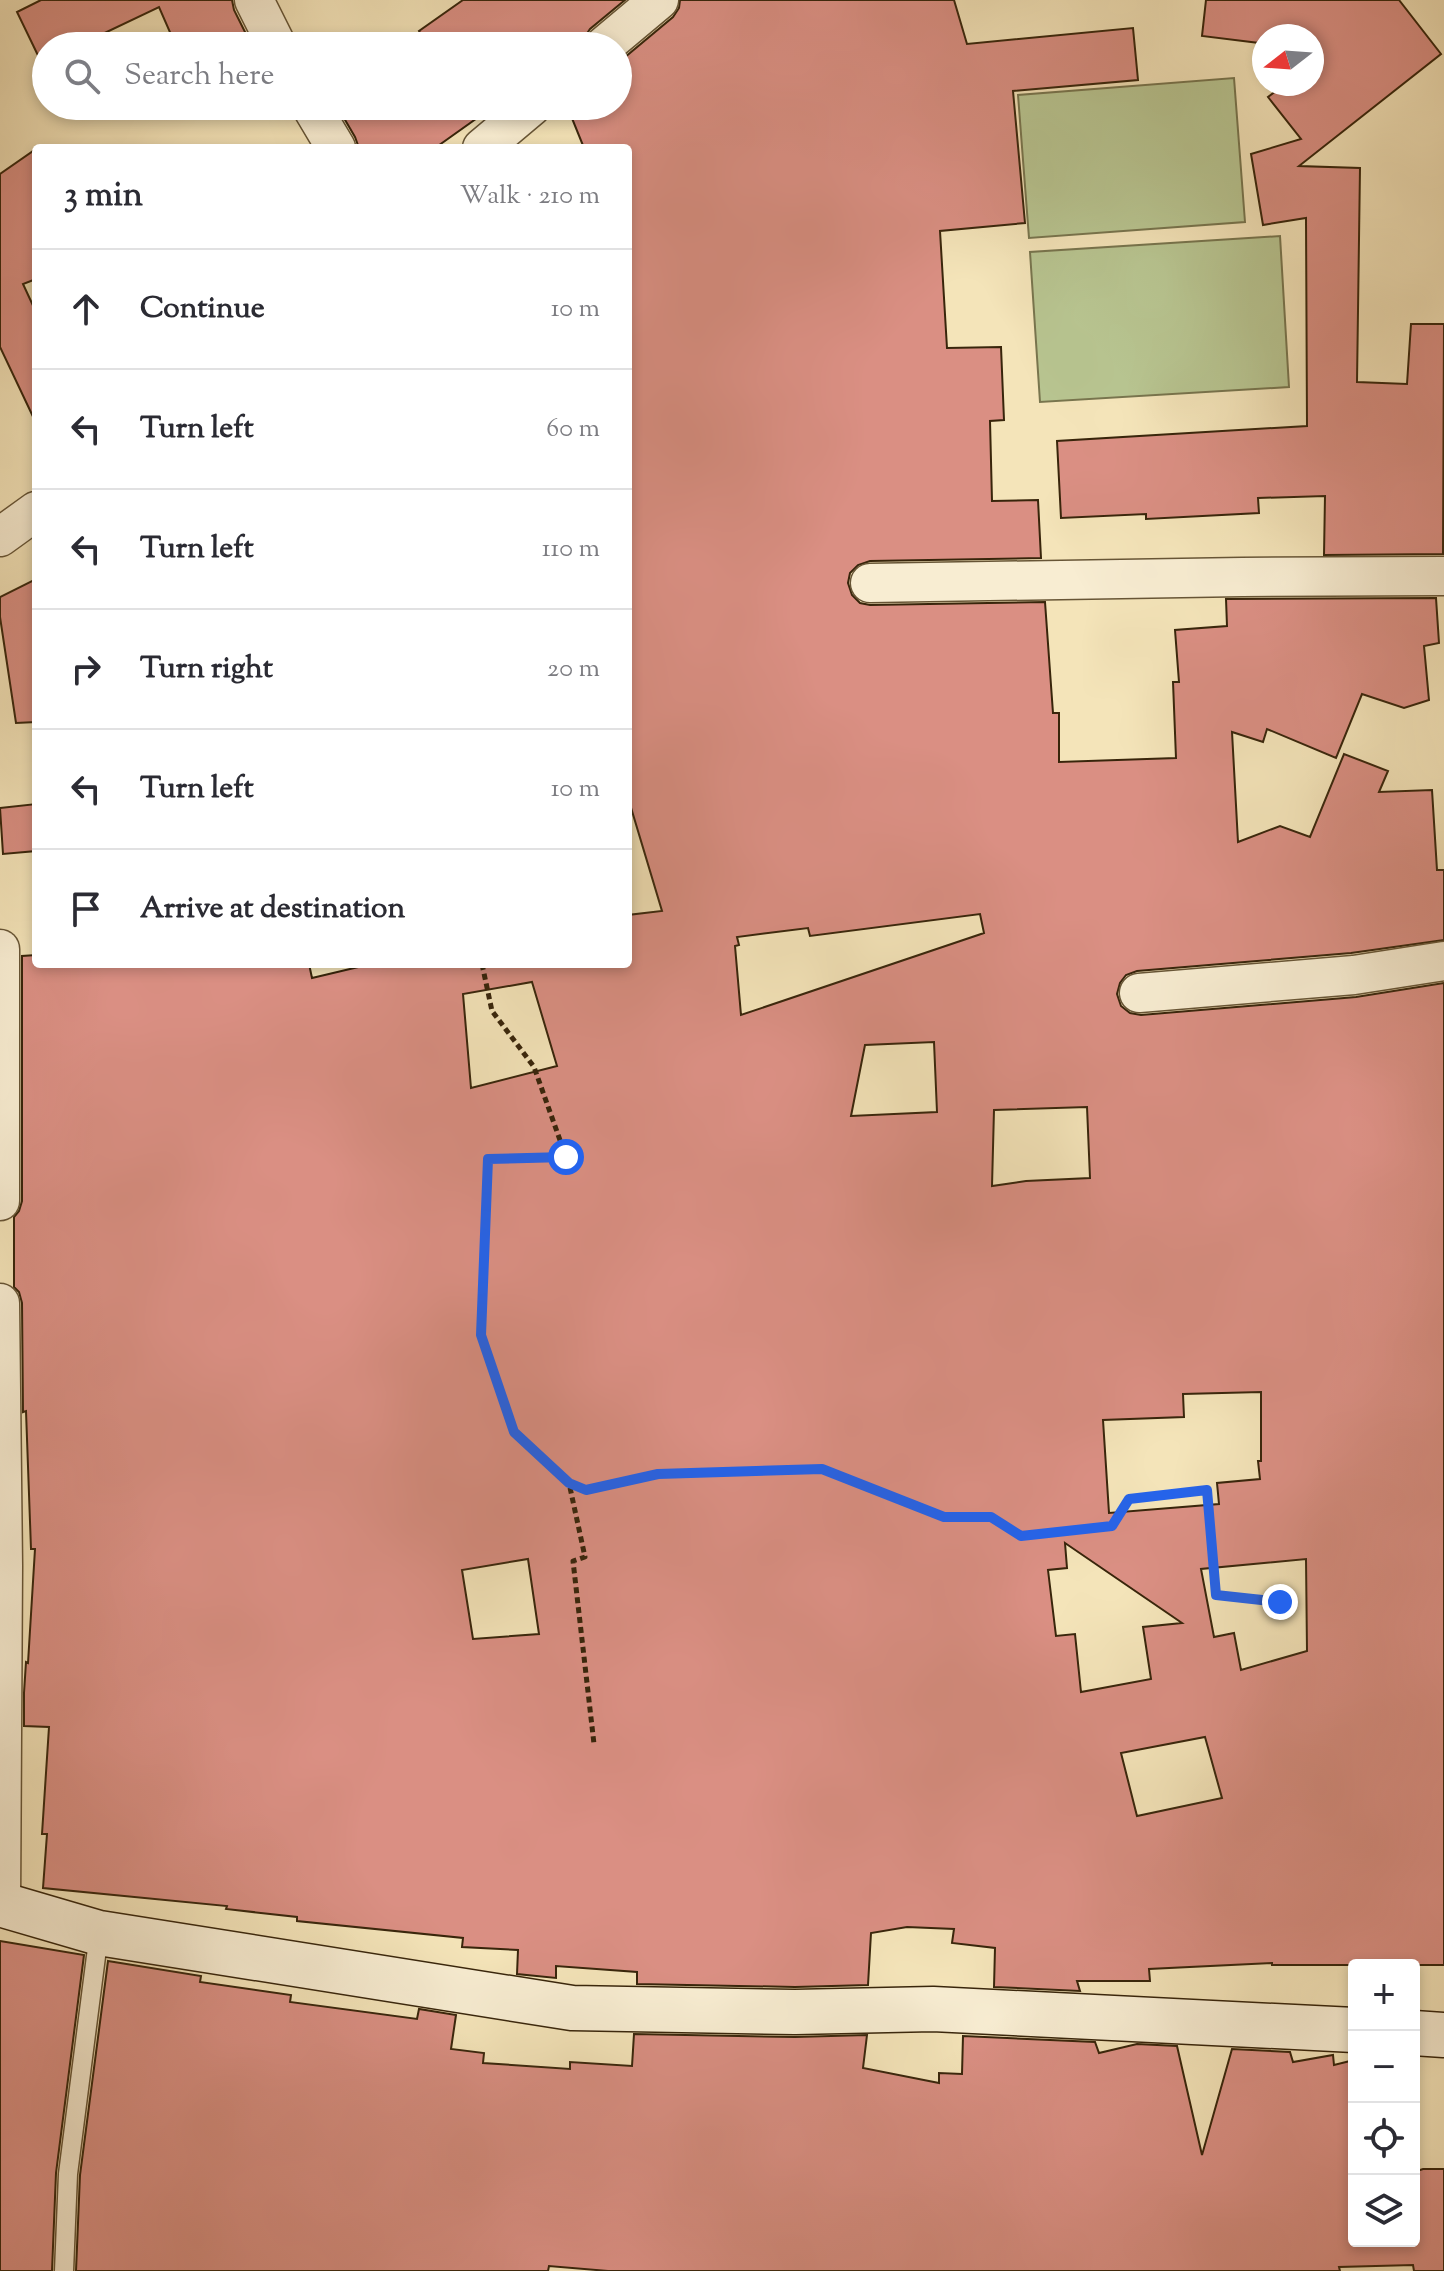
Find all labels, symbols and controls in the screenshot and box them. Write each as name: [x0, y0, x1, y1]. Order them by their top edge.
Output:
north arrow: [1252, 24, 1324, 96]
search box: [32, 32, 632, 120]
icon: search: [60, 54, 104, 98]
text: Search here: [124, 55, 274, 98]
text: 3 min: [64, 172, 143, 221]
text: Walk · 210 m: [460, 178, 600, 215]
icon: ahead: [64, 287, 108, 331]
text: Continue: [140, 288, 265, 331]
text: 10 m: [551, 291, 600, 328]
icon: left: [64, 407, 108, 451]
text: Turn left: [140, 408, 254, 451]
text: 60 m: [546, 411, 600, 448]
icon: left: [64, 527, 108, 571]
text: Turn left: [140, 528, 254, 571]
text: 110 m: [542, 531, 600, 568]
icon: right: [64, 647, 108, 691]
text: Turn right: [140, 648, 273, 691]
text: 20 m: [547, 651, 600, 688]
icon: left: [64, 767, 108, 811]
text: Turn left: [140, 768, 254, 811]
text: 10 m: [551, 771, 600, 808]
icon: arrive: [64, 887, 108, 931]
text: Arrive at destination: [140, 888, 405, 931]
route start: [548, 1139, 584, 1175]
route end: [1262, 1584, 1298, 1620]
map controls: [1348, 1959, 1420, 2247]
button: +: [1348, 1959, 1420, 2031]
button: −: [1348, 2031, 1420, 2103]
button: locate: [1348, 2103, 1420, 2175]
button: layers: [1348, 2175, 1420, 2247]

